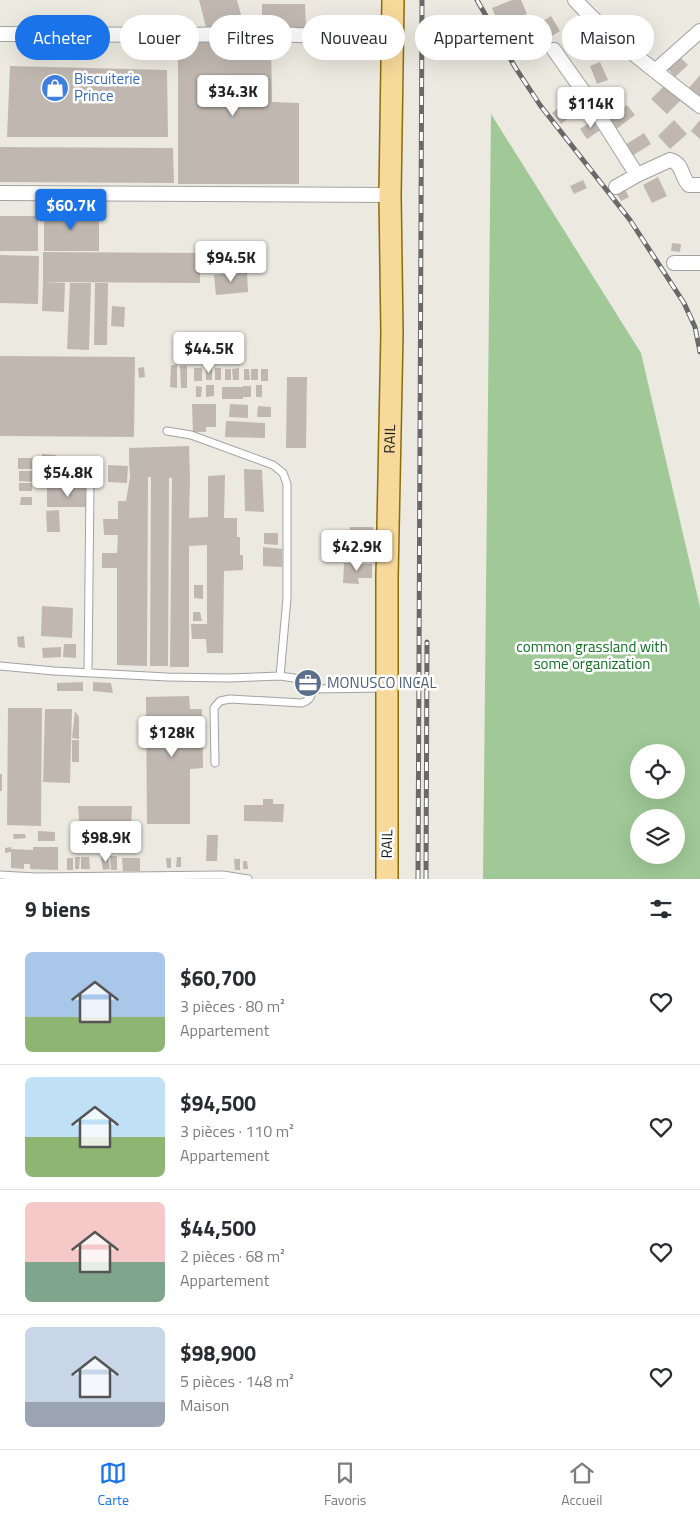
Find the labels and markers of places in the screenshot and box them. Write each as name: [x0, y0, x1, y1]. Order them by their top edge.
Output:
place label: Biscuiterie Prince: [74, 67, 140, 107]
shop icon: Biscuiterie Prince: [40, 73, 70, 103]
pin: $34.3K: [192, 74, 274, 117]
pin: $114K: [556, 86, 626, 129]
pin: $60.7K: [30, 188, 112, 231]
pin: $94.5K: [190, 240, 272, 283]
pin: $44.5K: [168, 332, 250, 374]
pin: $54.8K: [27, 456, 109, 498]
pin: $42.9K: [316, 530, 398, 572]
office icon: MONUSCO INCAL: [293, 668, 323, 698]
place label: MONUSCO INCAL: [327, 671, 437, 694]
pin: $128K: [137, 716, 207, 758]
pin: $98.9K: [65, 820, 147, 863]

